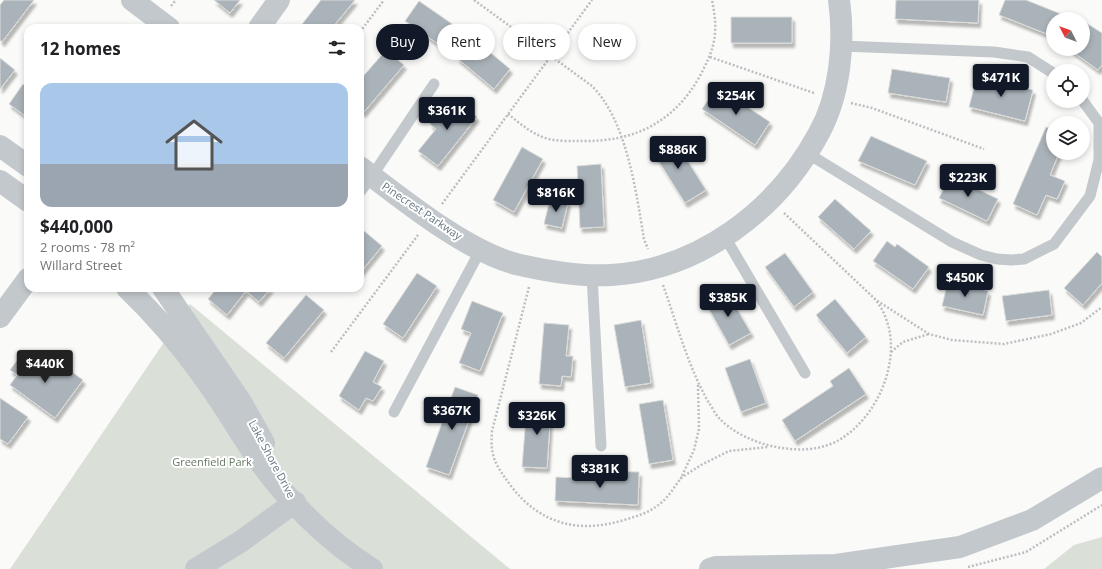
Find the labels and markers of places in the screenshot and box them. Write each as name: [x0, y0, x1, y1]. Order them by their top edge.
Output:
pin: $471K: [973, 64, 1029, 98]
pin: $254K: [708, 82, 764, 116]
pin: $361K: [419, 97, 475, 131]
pin: $886K: [650, 136, 706, 170]
pin: $223K: [940, 164, 996, 198]
pin: $816K: [528, 179, 584, 213]
pin: $450K: [937, 264, 993, 298]
pin: $385K: [700, 284, 756, 318]
pin: $440K: [17, 350, 73, 384]
pin: $367K: [424, 397, 480, 431]
pin: $326K: [509, 402, 565, 436]
pin: $381K: [572, 455, 628, 489]

